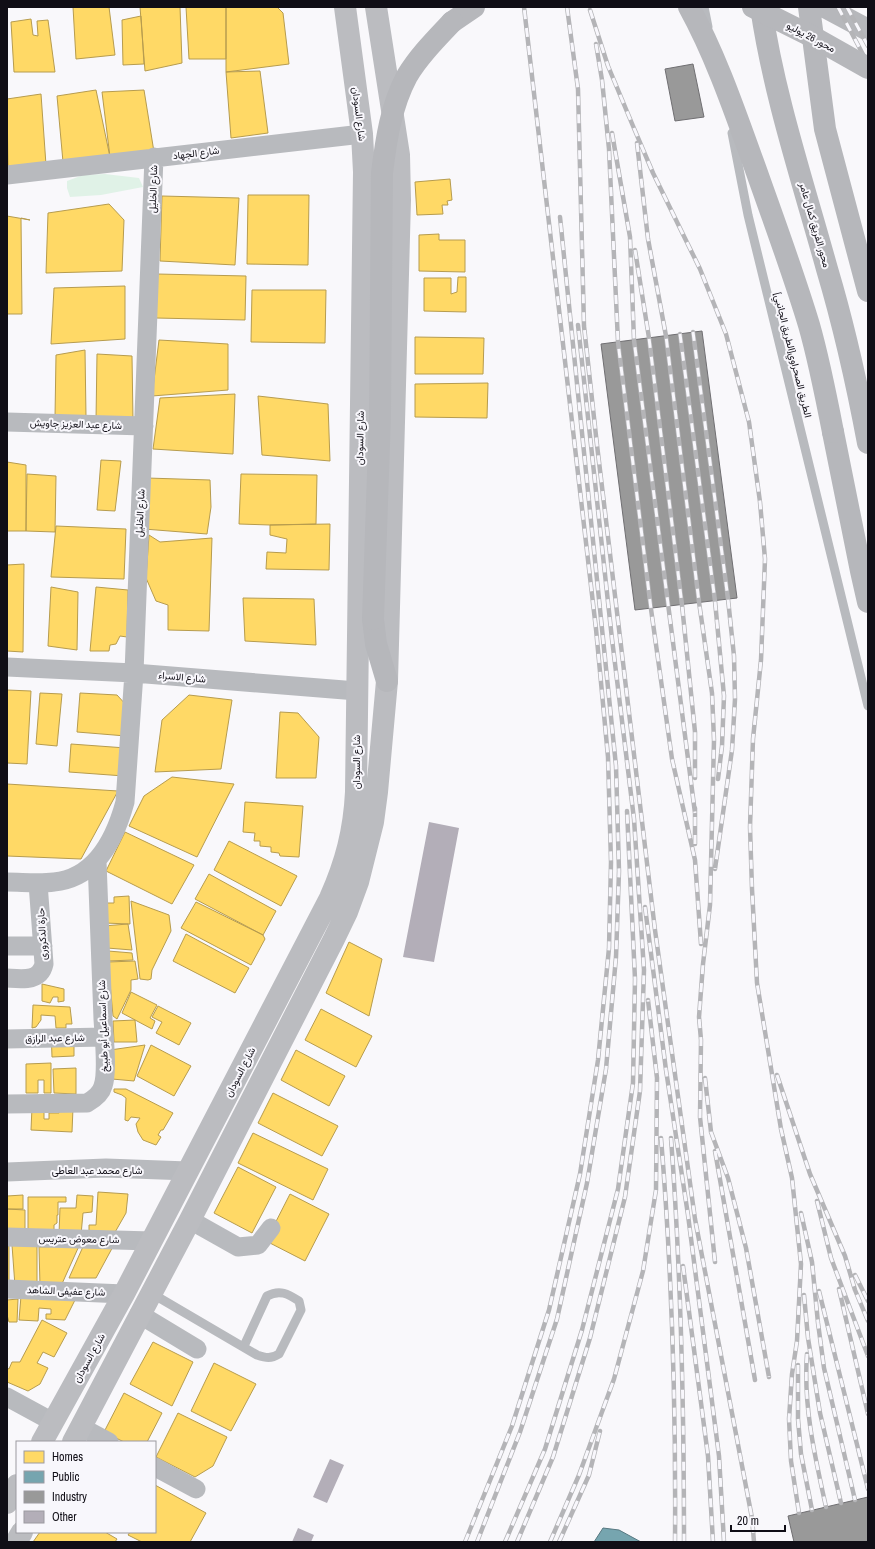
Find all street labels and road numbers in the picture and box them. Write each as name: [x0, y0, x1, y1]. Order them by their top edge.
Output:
street label: محور 26 يوليو: [784, 19, 838, 55]
street label: شارع السودان: [349, 86, 369, 142]
street label: شارع الجهاد: [172, 144, 220, 162]
street label: شارع الخليل: [146, 165, 160, 213]
street label: محور الفريق كمال عامر: [796, 180, 833, 269]
street label: الطريق الصحراوي[الطريق الجانبي]: [769, 291, 815, 419]
street label: شارع السودان: [353, 411, 367, 465]
street label: شارع عبد العزيز جاويش: [30, 416, 122, 432]
street label: شارع الخليل: [132, 488, 148, 537]
street label: شارع الاسراء: [158, 668, 207, 686]
street label: شارع السودان: [350, 735, 363, 789]
street label: حارة الدكرورى: [34, 907, 50, 960]
street label: شارع اسماعيل أبو طبيخ: [95, 980, 111, 1072]
street label: شارع عبد الرازق: [25, 1031, 85, 1045]
street label: شارع السودان: [222, 1045, 258, 1099]
street label: شارع محمد عبد العاطى: [52, 1164, 142, 1177]
street label: شارع معوض عتريس: [38, 1232, 120, 1246]
street label: شارع عفيفى الشاهد: [27, 1283, 106, 1299]
street label: شارع السودان: [70, 1331, 108, 1385]

